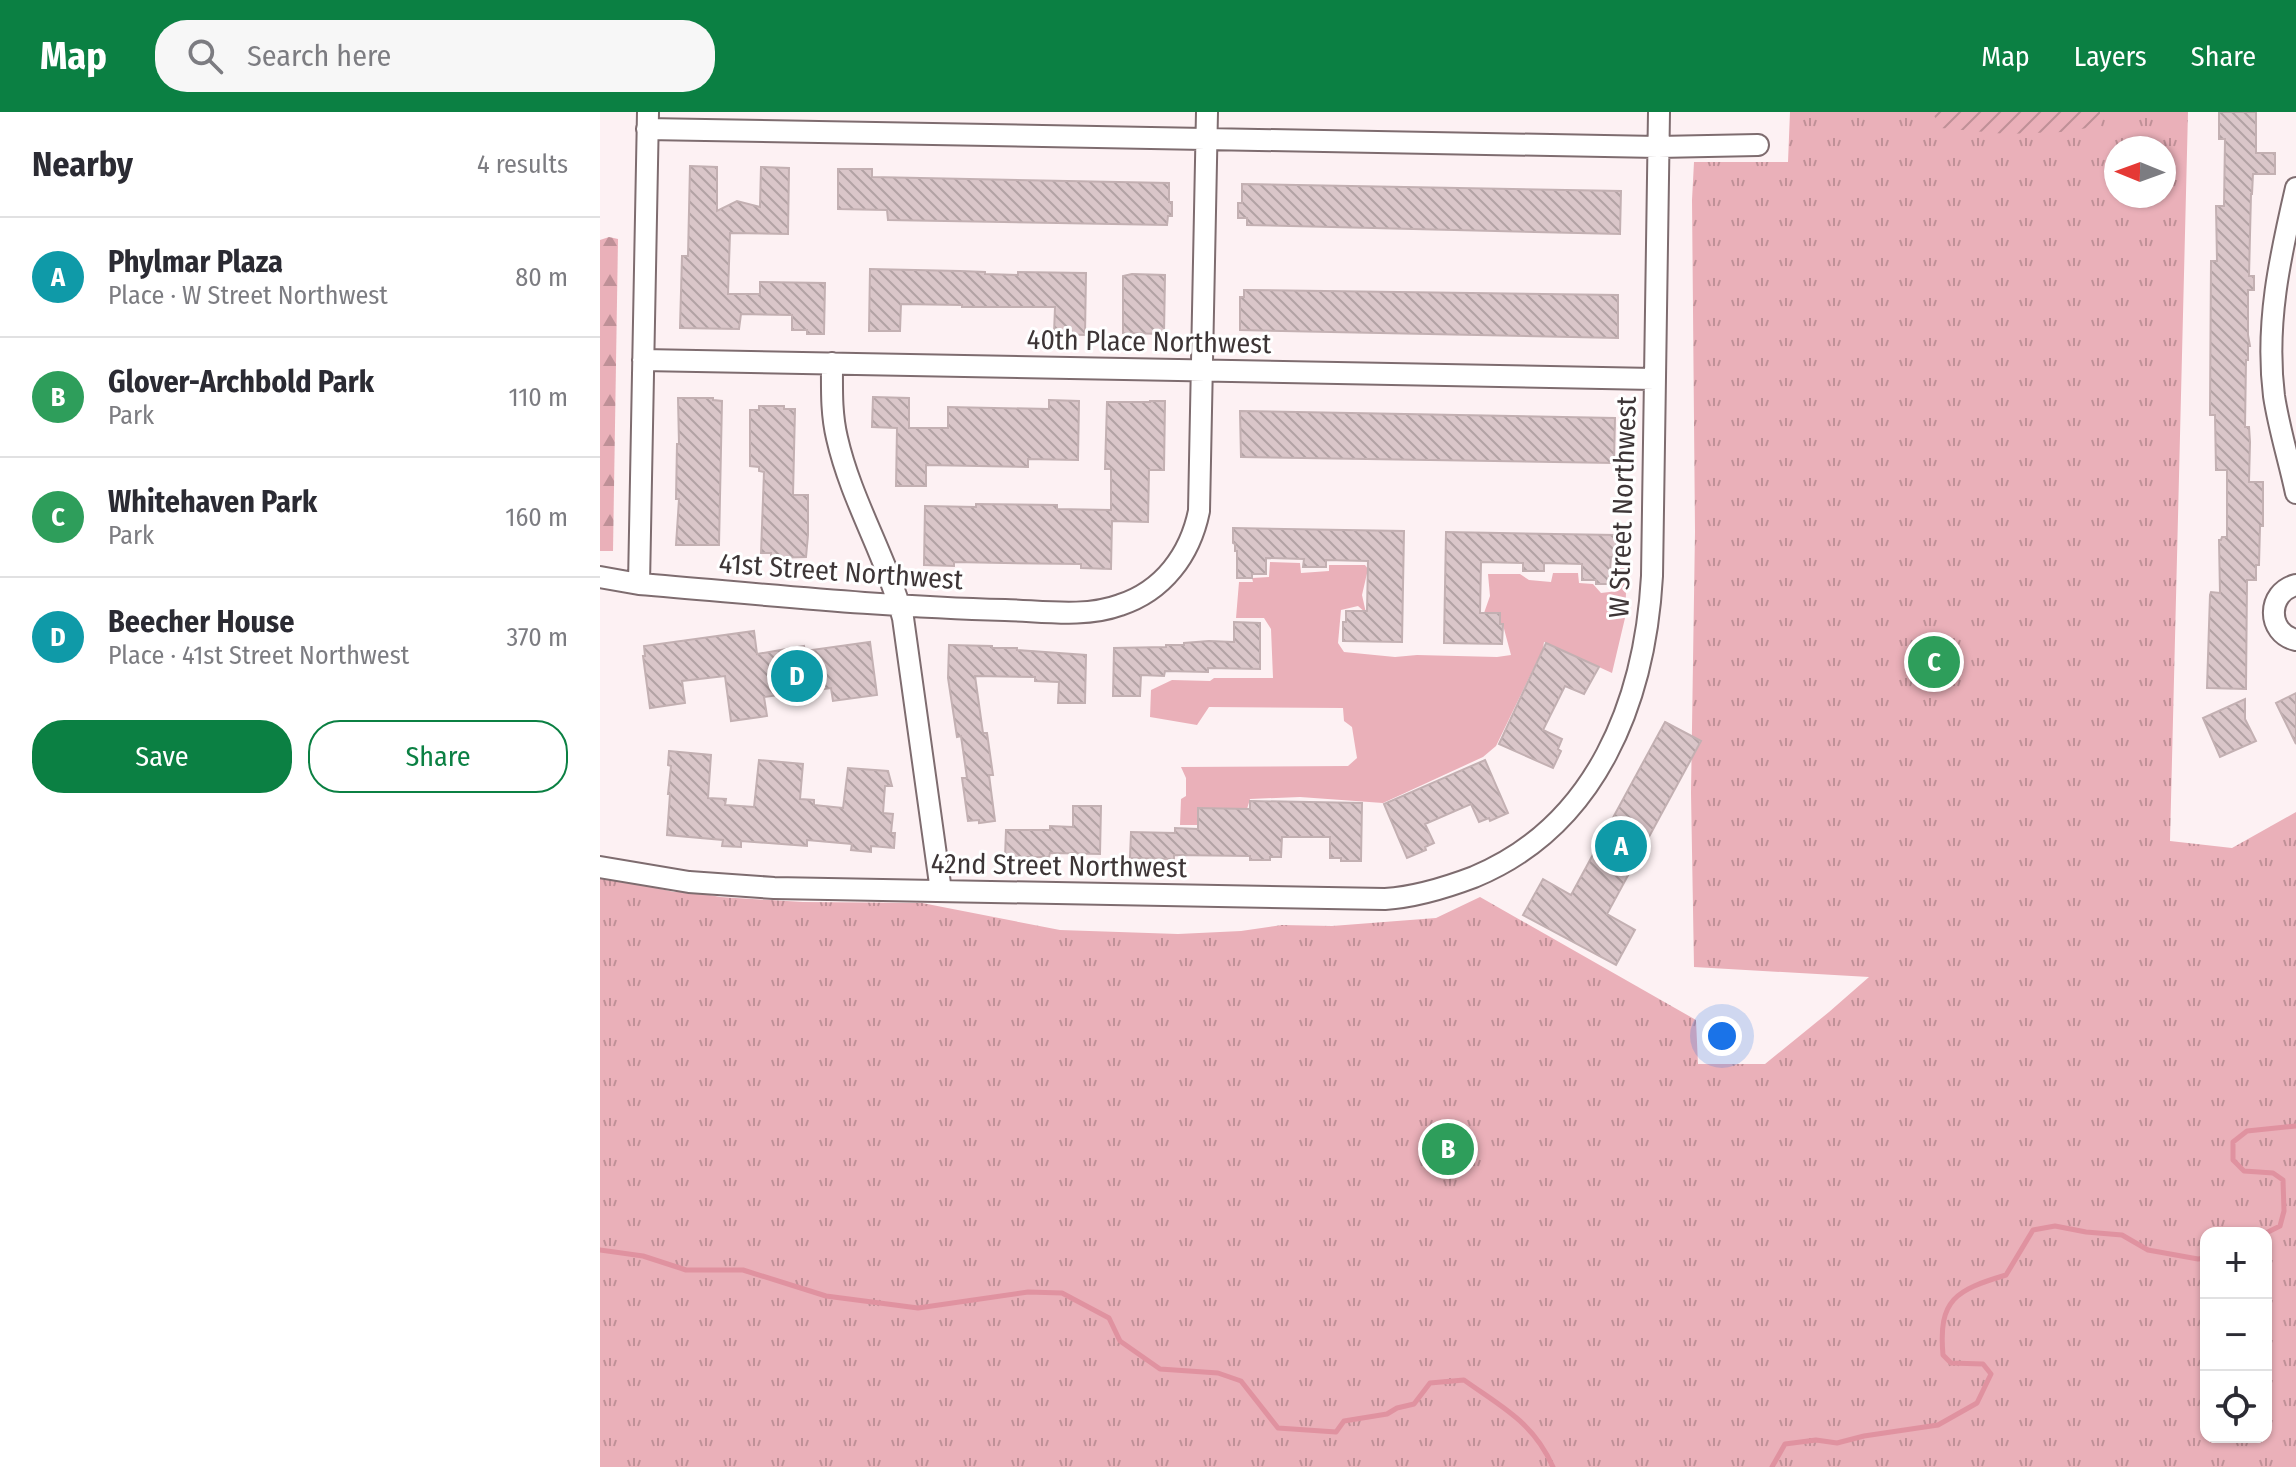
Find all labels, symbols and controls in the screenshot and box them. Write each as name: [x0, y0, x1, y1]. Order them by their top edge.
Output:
search box: [155, 20, 715, 92]
text: Map: [40, 33, 107, 79]
icon: search: [183, 34, 227, 78]
text: Search here: [247, 38, 391, 74]
text: Map: [1981, 40, 2030, 73]
text: Layers: [2074, 40, 2147, 73]
text: Share: [2191, 40, 2256, 73]
north arrow: [2104, 136, 2176, 208]
text: Nearby: [32, 144, 133, 185]
text: 4 results: [477, 149, 568, 180]
text: Phylmar Plaza: [108, 244, 283, 280]
text: A: [51, 262, 65, 293]
text: 80 m: [515, 262, 568, 293]
text: Place · W Street Northwest: [108, 280, 388, 311]
street label: 40th Place Northwest: [1026, 323, 1272, 360]
text: Glover-Archbold Park: [108, 364, 374, 400]
text: B: [51, 382, 65, 413]
text: 110 m: [508, 382, 568, 413]
street label: W Street Northwest: [1602, 395, 1643, 618]
text: Park: [108, 400, 154, 431]
text: Whitehaven Park: [108, 484, 317, 520]
text: C: [51, 502, 65, 533]
text: 160 m: [505, 502, 568, 533]
text: Park: [108, 520, 154, 551]
street label: 41st Street Northwest: [718, 547, 965, 597]
text: Beecher House: [108, 604, 294, 640]
text: D: [50, 622, 66, 653]
text: 370 m: [507, 622, 568, 653]
pin: C: [1908, 632, 1960, 692]
text: Place · 41st Street Northwest: [108, 640, 409, 671]
pin: D: [771, 646, 823, 706]
button: Save: [32, 720, 292, 793]
button: Share: [308, 720, 568, 793]
pin: A: [1595, 816, 1647, 876]
street label: 42nd Street Northwest: [931, 847, 1188, 884]
your location: [1702, 1016, 1742, 1056]
pin: B: [1422, 1119, 1474, 1179]
map controls: [2200, 1227, 2272, 1443]
button: +: [2200, 1227, 2272, 1299]
button: −: [2200, 1299, 2272, 1371]
button: locate: [2200, 1371, 2272, 1443]

